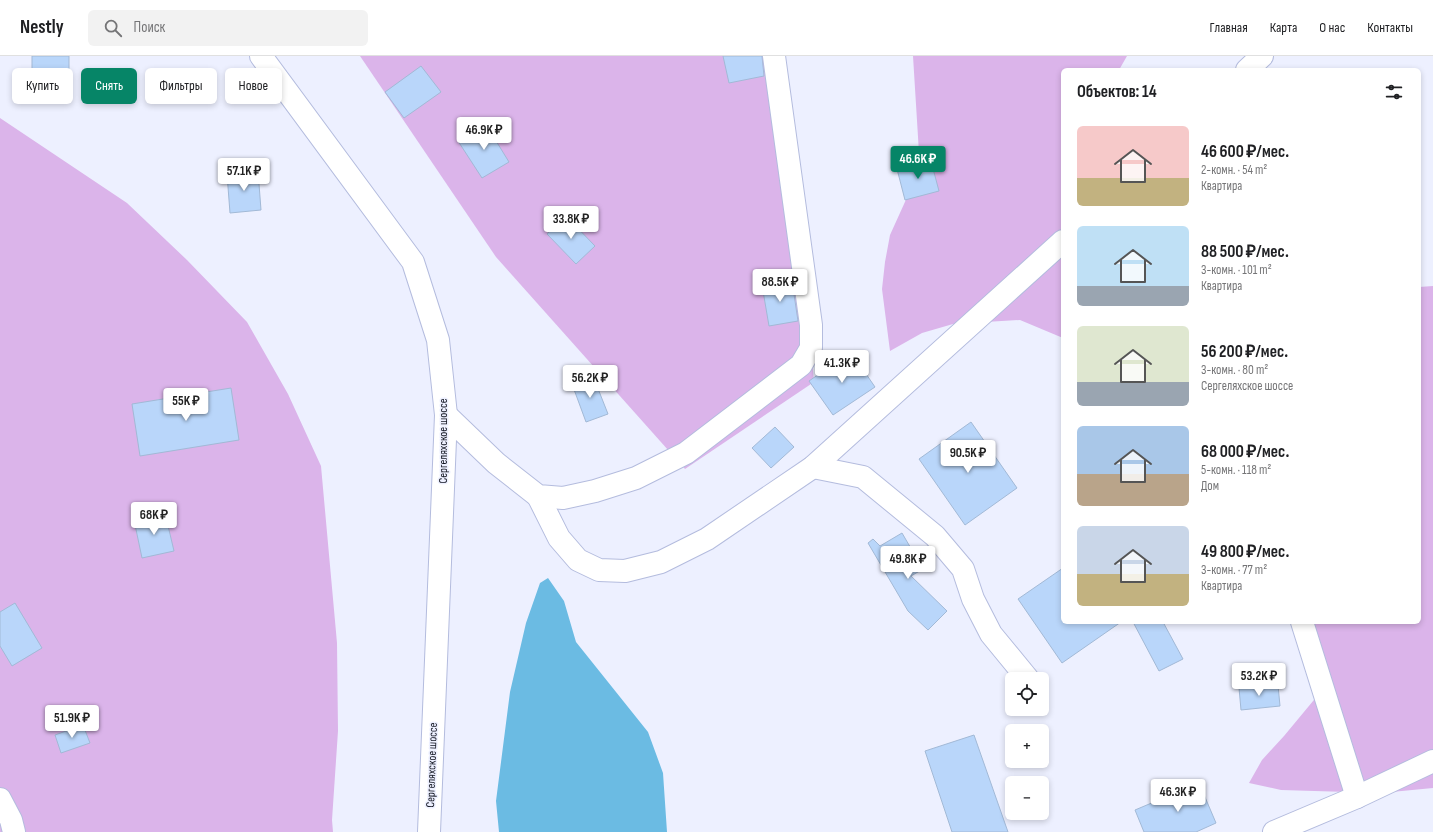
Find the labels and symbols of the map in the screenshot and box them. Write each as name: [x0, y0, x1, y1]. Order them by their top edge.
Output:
pin: 46.9K ₽: [447, 117, 521, 151]
pin: 46.6K ₽: [881, 146, 955, 180]
pin: 57.1K ₽: [207, 158, 281, 192]
pin: 33.8K ₽: [534, 206, 608, 240]
pin: 88.5K ₽: [743, 269, 817, 303]
pin: 41.3K ₽: [805, 350, 879, 384]
pin: 56.2K ₽: [553, 365, 627, 399]
pin: 55K ₽: [158, 388, 214, 422]
street label: Сергеляхское шоссе: [436, 398, 451, 484]
pin: 90.5K ₽: [931, 440, 1005, 474]
pin: 68K ₽: [126, 502, 182, 536]
pin: 49.8K ₽: [871, 546, 945, 580]
pin: 53.2K ₽: [1222, 663, 1296, 697]
pin: 51.9K ₽: [35, 705, 109, 739]
street label: Сергеляхское шоссе: [423, 722, 441, 808]
pin: 46.3K ₽: [1141, 779, 1215, 813]

